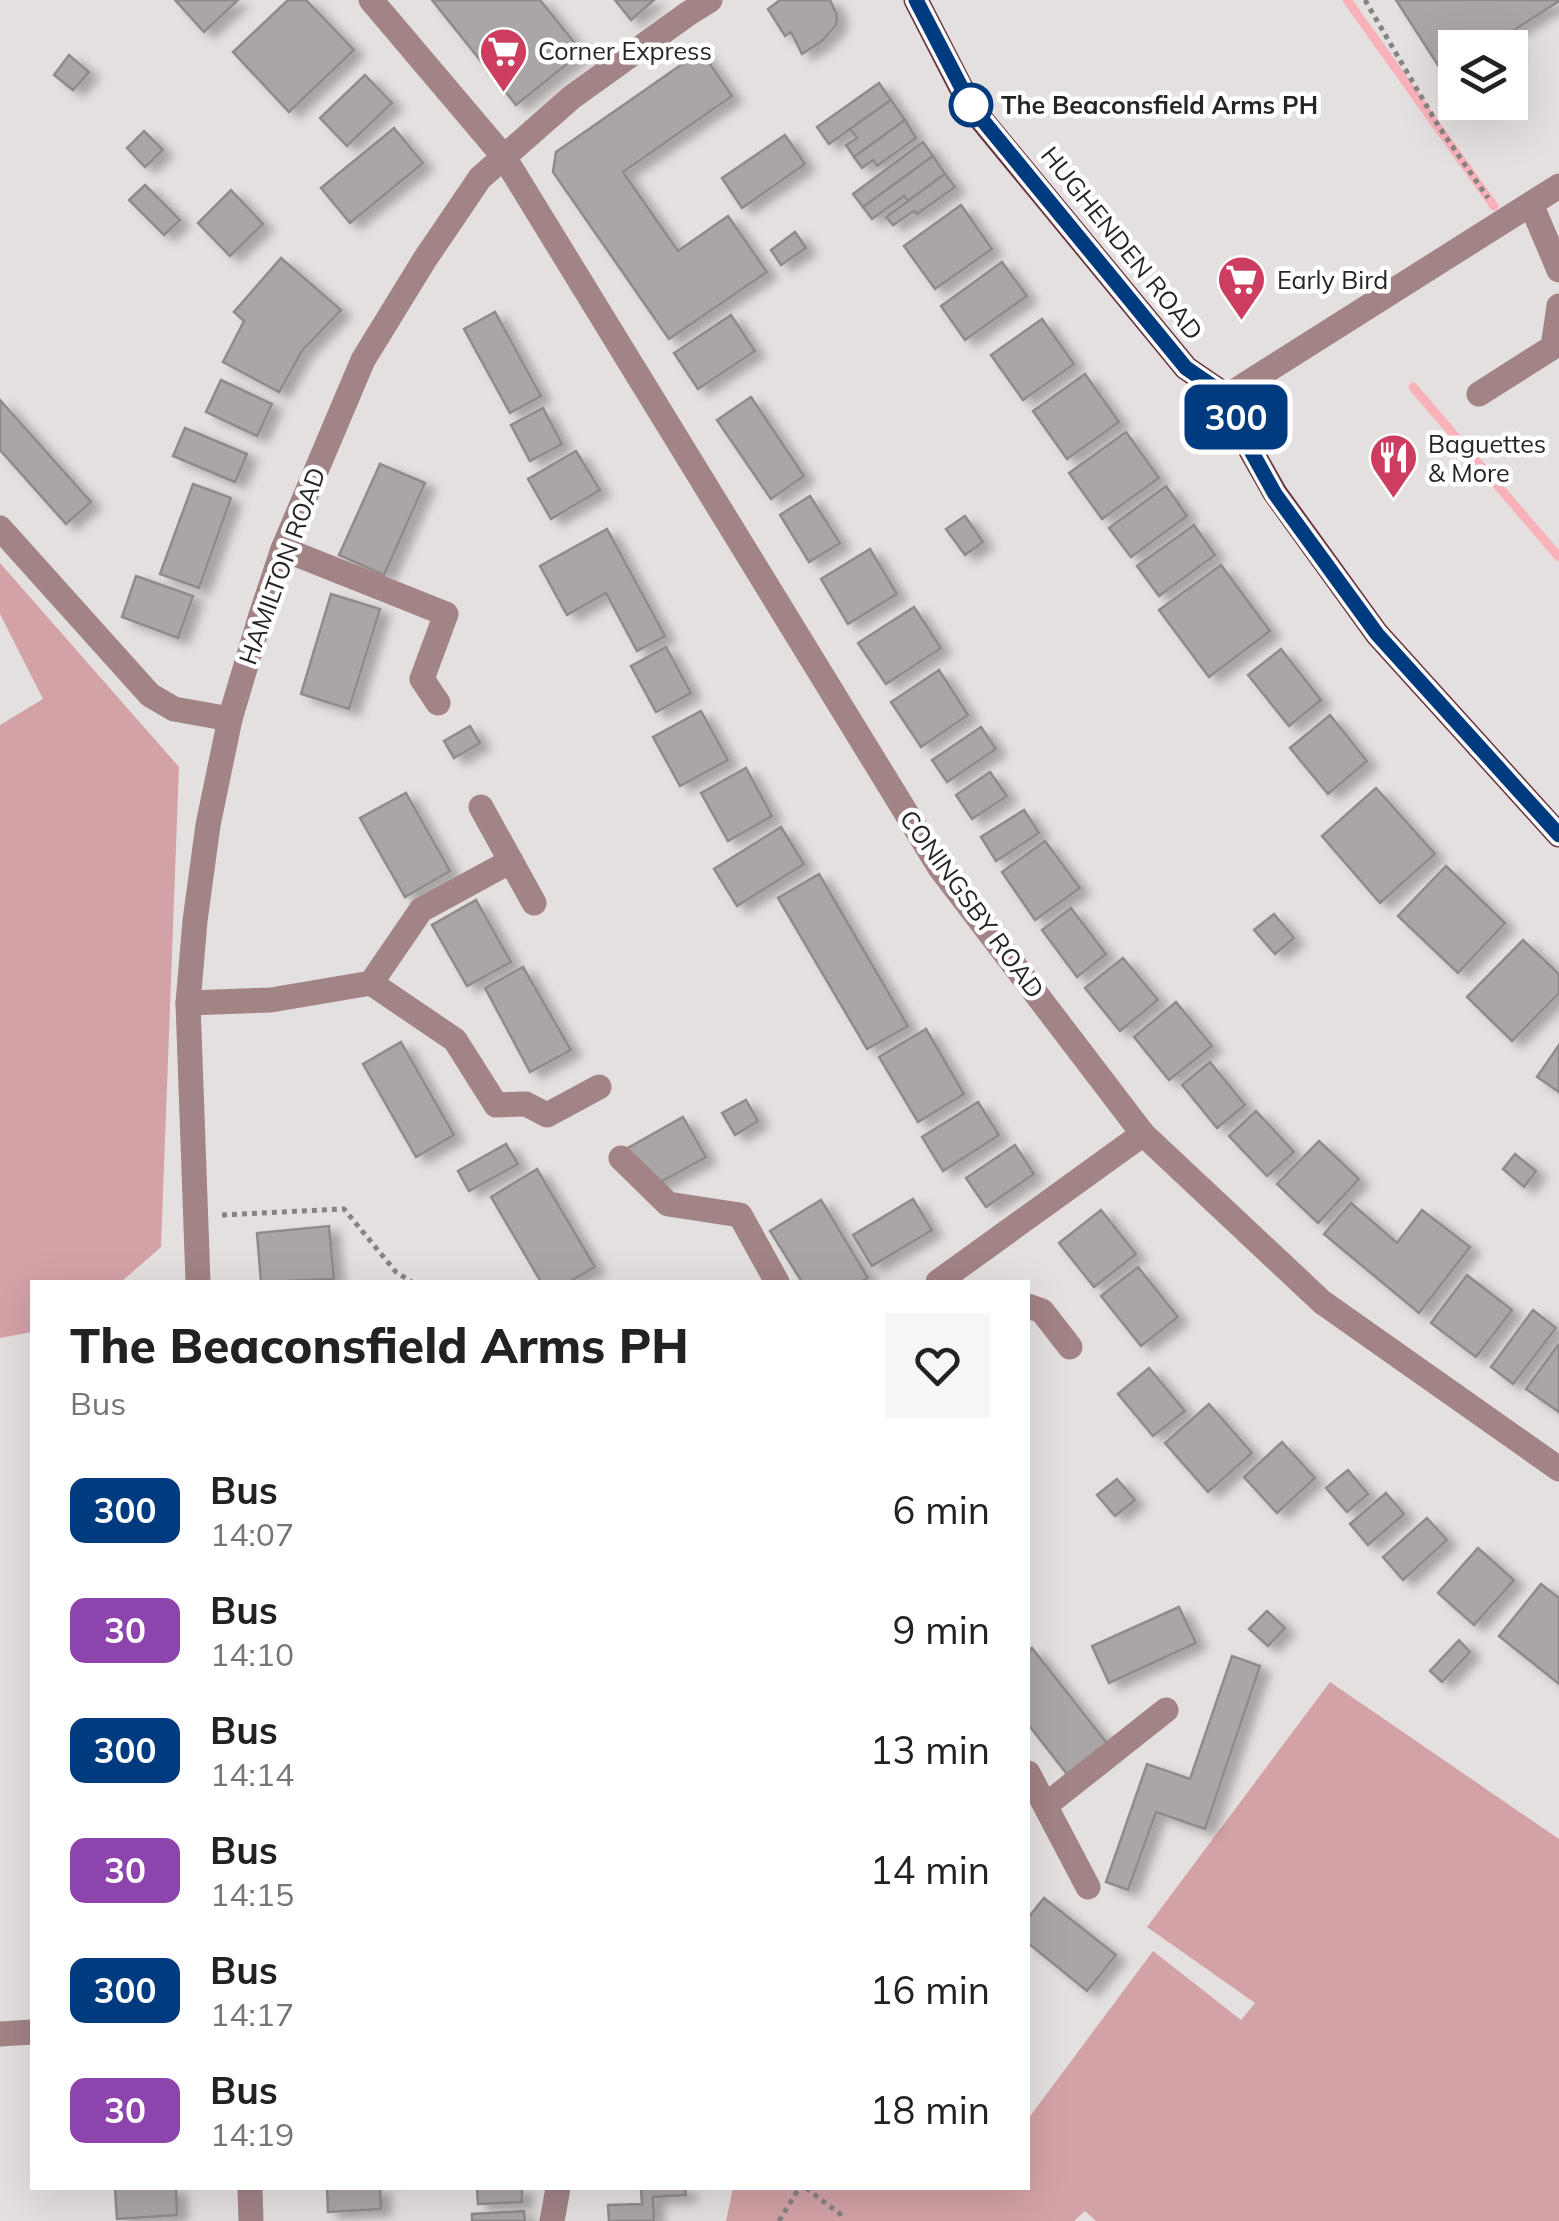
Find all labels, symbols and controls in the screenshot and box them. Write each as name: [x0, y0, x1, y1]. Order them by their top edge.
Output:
supermarket icon: Corner Express: [477, 25, 529, 93]
map controls: [1438, 30, 1528, 120]
button: layers: [1438, 30, 1528, 120]
place label: Corner Express: [538, 35, 712, 66]
marker: The Beaconsfield Arms PH: [950, 84, 992, 126]
place label: The Beaconsfield Arms PH: [1001, 89, 1318, 120]
street label: HUGHENDEN ROAD: [1035, 140, 1210, 346]
supermarket icon: Early Bird: [1216, 254, 1268, 322]
place label: Early Bird: [1277, 264, 1388, 295]
line badge: 300: [1178, 384, 1294, 450]
text: 300: [1204, 395, 1268, 439]
place label: Baguettes & More: [1428, 428, 1546, 488]
restaurant icon: Baguettes & More: [1367, 432, 1419, 500]
street label: HAMILTON ROAD: [231, 463, 332, 669]
street label: CONINGSBY ROAD: [894, 804, 1051, 1004]
button: heart: [885, 1313, 990, 1418]
text: The Beaconsfield Arms PH: [70, 1315, 689, 1375]
text: Bus: [70, 1383, 126, 1423]
text: Bus: [210, 1466, 278, 1514]
text: 6 min: [893, 1486, 990, 1534]
text: 300: [93, 1488, 157, 1532]
text: 14:07: [210, 1514, 294, 1554]
text: Bus: [210, 1586, 278, 1634]
text: 9 min: [893, 1606, 990, 1654]
text: 30: [104, 1608, 146, 1652]
text: 14:10: [210, 1634, 294, 1674]
text: Bus: [210, 1706, 278, 1754]
text: 13 min: [870, 1726, 990, 1774]
text: 300: [93, 1728, 157, 1772]
text: 14:14: [210, 1754, 294, 1794]
text: Bus: [210, 1826, 278, 1874]
text: 14 min: [870, 1846, 990, 1894]
text: 30: [104, 1848, 146, 1892]
text: 14:15: [210, 1874, 294, 1914]
text: Bus: [210, 1946, 278, 1994]
text: 16 min: [870, 1966, 990, 2014]
text: 300: [93, 1968, 157, 2012]
text: 14:17: [210, 1994, 294, 2034]
text: Bus: [210, 2066, 278, 2114]
text: 18 min: [870, 2086, 990, 2134]
text: 30: [104, 2088, 146, 2132]
text: 14:19: [210, 2114, 294, 2154]

